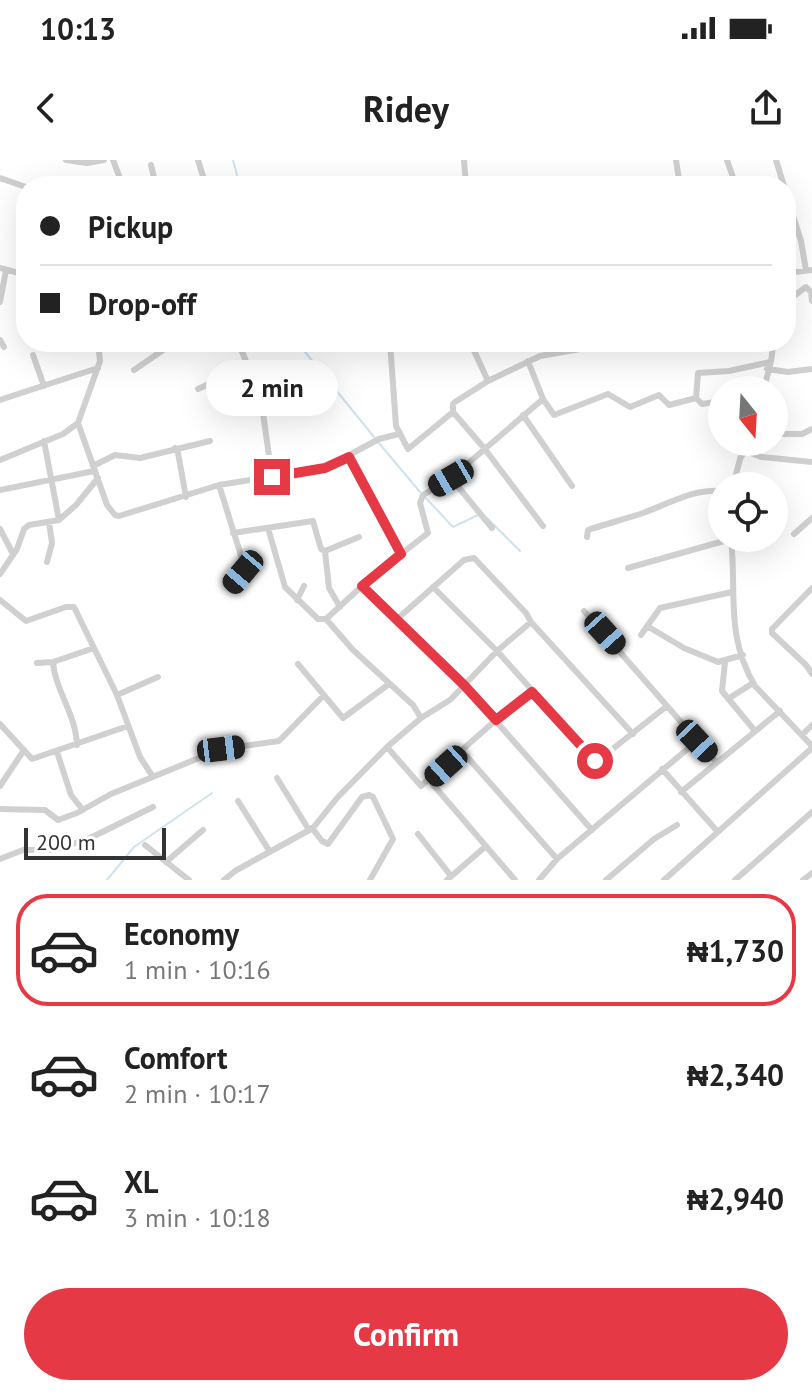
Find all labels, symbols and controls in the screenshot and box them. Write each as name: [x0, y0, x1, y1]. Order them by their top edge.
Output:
text: 10:13: [40, 9, 116, 48]
text: Ridey: [363, 85, 449, 132]
icon: back: [24, 86, 68, 130]
icon: share: [744, 86, 788, 130]
text: Pickup: [88, 207, 173, 246]
text: Drop-off: [88, 284, 196, 323]
callout: 2 min: [206, 361, 338, 417]
text: 2 min: [240, 371, 304, 404]
north arrow: [708, 376, 788, 456]
map controls: [708, 376, 788, 552]
car: [424, 456, 478, 500]
route end: [254, 459, 290, 495]
button: locate: [708, 472, 788, 552]
car: [218, 546, 268, 598]
car: [580, 607, 630, 659]
car: [672, 715, 722, 767]
car: [196, 734, 246, 764]
car: [420, 741, 472, 791]
route start: [577, 743, 613, 779]
scale bar: [24, 824, 166, 860]
text: 200 m: [36, 828, 96, 856]
icon: car: [28, 914, 100, 986]
text: Economy: [124, 914, 239, 953]
text: ₦1,730: [687, 931, 784, 970]
text: 1 min · 10:16: [124, 953, 271, 986]
icon: car: [28, 1038, 100, 1110]
text: Comfort: [124, 1038, 227, 1077]
text: ₦2,340: [687, 1055, 784, 1094]
text: 2 min · 10:17: [124, 1077, 271, 1110]
icon: car: [28, 1162, 100, 1234]
text: XL: [124, 1162, 158, 1201]
text: ₦2,940: [687, 1179, 784, 1218]
text: 3 min · 10:18: [124, 1201, 271, 1234]
button: Confirm: [24, 1288, 788, 1380]

